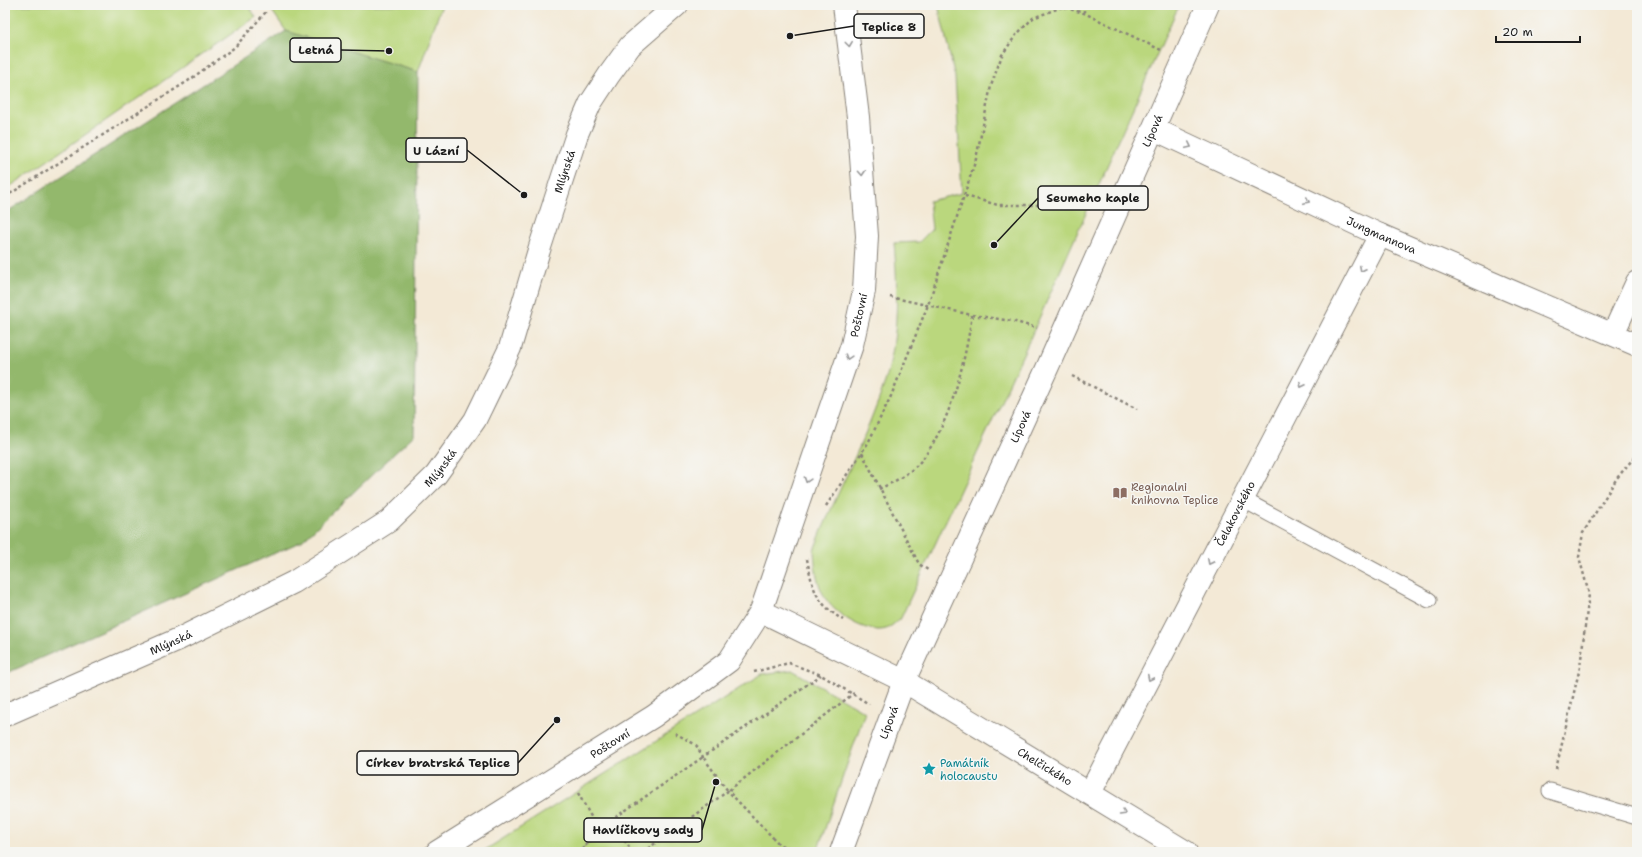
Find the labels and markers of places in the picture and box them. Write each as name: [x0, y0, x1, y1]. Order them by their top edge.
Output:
callout: Teplice 8: [854, 14, 924, 38]
callout: Letná: [290, 38, 341, 62]
callout: U Lázní: [406, 138, 467, 162]
callout: Seumeho kaple: [1038, 186, 1148, 210]
place label: Regionalni knihovna Teplice: [1131, 480, 1219, 508]
library icon: Regionalni knihovna Teplice: [1112, 485, 1128, 501]
callout: Církev bratrská Teplice: [357, 751, 518, 775]
place label: Památník holocaustu: [940, 756, 998, 784]
place icon: Památník holocaustu: [921, 761, 937, 777]
callout: Havlíčkovy sady: [584, 818, 702, 842]

